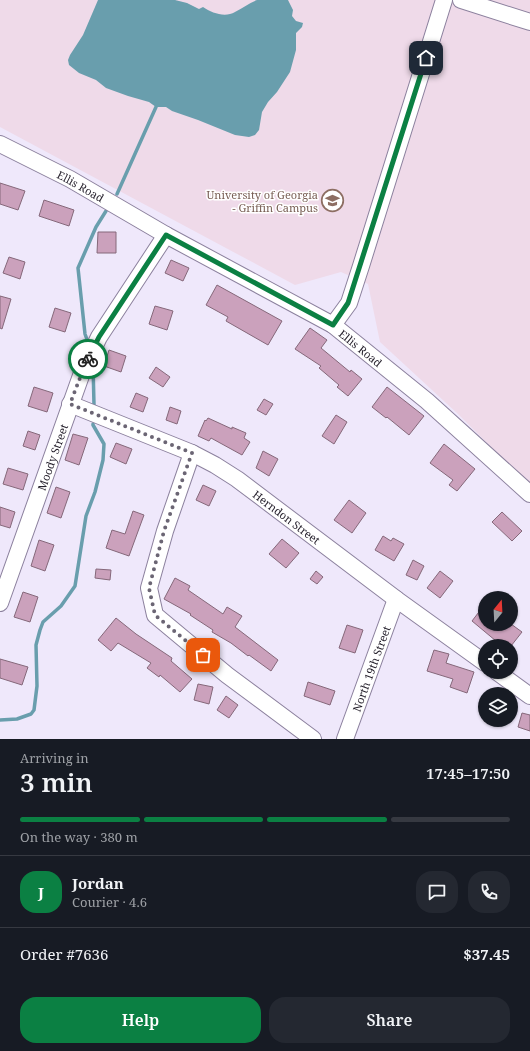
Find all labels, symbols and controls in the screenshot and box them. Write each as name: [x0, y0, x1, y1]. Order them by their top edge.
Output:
pin: [409, 41, 443, 75]
icon: home: [415, 47, 437, 69]
street label: Ellis Road: [55, 166, 107, 205]
place label: University of Georgia - Griffin Campus: [206, 187, 318, 215]
school or university icon: University of Georgia - Griffin Campus: [320, 187, 346, 213]
street label: Ellis Road: [336, 326, 386, 370]
courier: [68, 339, 108, 379]
icon: bike: [77, 348, 99, 370]
street label: Moody Street: [33, 422, 71, 492]
street label: Herndon Street: [250, 486, 324, 547]
north arrow: [478, 591, 518, 631]
map controls: [478, 591, 518, 727]
street label: North 19th Street: [348, 623, 393, 714]
pin: [186, 638, 220, 672]
button: locate: [478, 639, 518, 679]
icon: bag: [192, 644, 214, 666]
button: layers: [478, 687, 518, 727]
text: Arriving in: [20, 749, 89, 767]
text: 17:45–17:50: [426, 763, 510, 783]
text: 3 min: [20, 764, 93, 800]
text: On the way · 380 m: [20, 828, 138, 846]
button: chat: [416, 871, 458, 913]
button: phone: [468, 871, 510, 913]
text: Jordan: [72, 873, 124, 893]
text: J: [38, 882, 44, 902]
text: Courier · 4.6: [72, 893, 147, 911]
text: Order #7636: [20, 944, 108, 964]
text: $37.45: [463, 944, 510, 964]
button: Help: [20, 997, 261, 1043]
button: Share: [269, 997, 510, 1043]

